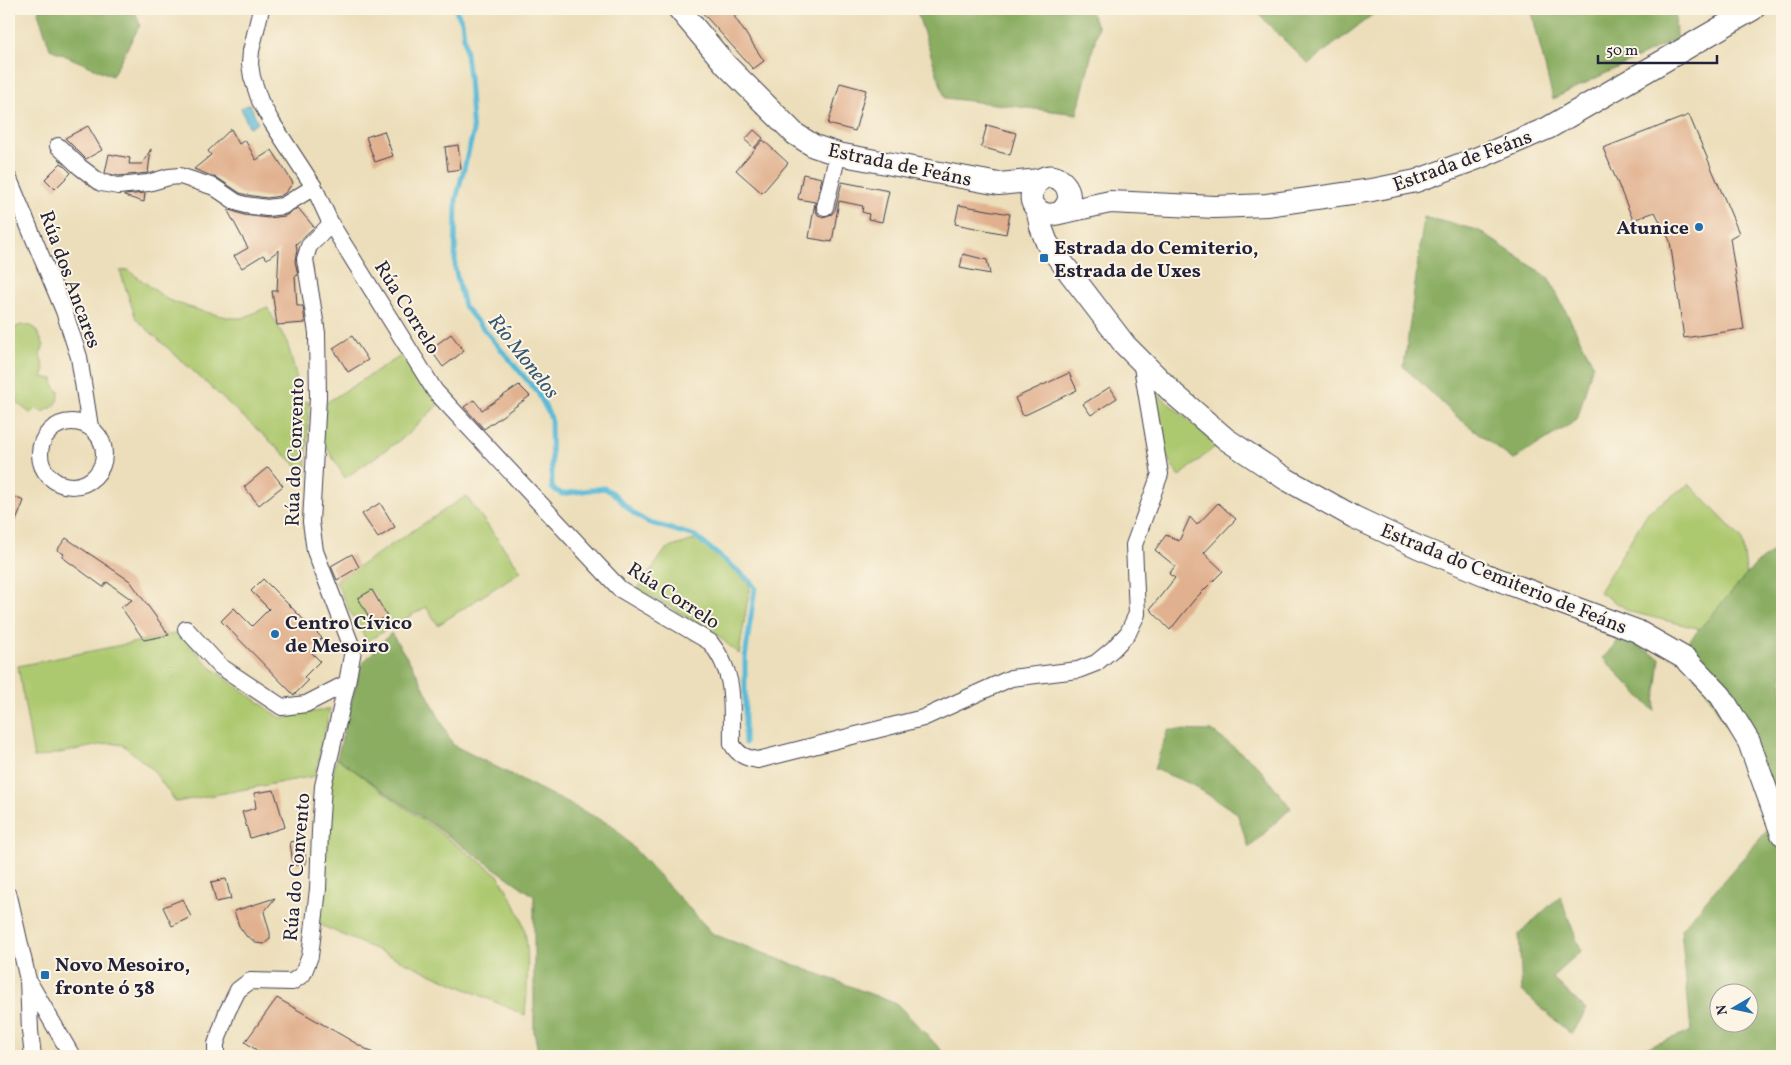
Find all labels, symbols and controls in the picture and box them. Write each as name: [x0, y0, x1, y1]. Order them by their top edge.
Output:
scale bar: [1598, 32, 1717, 64]
text: 50 m: [1606, 41, 1638, 62]
street label: Estrada de Feáns: [1389, 124, 1536, 200]
street label: Estrada de Feáns: [825, 137, 974, 195]
street label: Rúa dos Ancares: [31, 207, 107, 352]
place label: Atunice: [1616, 215, 1689, 243]
marker: Atunice: [1693, 221, 1705, 233]
place label: Estrada do Cemiterio, Estrada de Uxes: [1054, 235, 1259, 286]
marker: Estrada do Cemiterio, Estrada de Uxes: [1038, 252, 1050, 264]
street label: Rúa Correlo: [366, 256, 446, 360]
water label: Río Monelos: [480, 308, 565, 406]
street label: Rúa do Convento: [279, 377, 313, 527]
street label: Estrada do Cemiterio de Feáns: [1376, 517, 1631, 642]
street label: Rúa Correlo: [621, 556, 725, 637]
place label: Centro Cívico de Mesoiro: [285, 610, 412, 661]
marker: Centro Cívico de Mesoiro: [269, 628, 281, 640]
street label: Rúa do Convento: [278, 792, 318, 943]
place label: Novo Mesoiro, fronte ó 38: [55, 952, 190, 1003]
marker: Novo Mesoiro, fronte ó 38: [39, 969, 51, 981]
north arrow: [1708, 982, 1758, 1032]
text: N: [1712, 1003, 1733, 1016]

